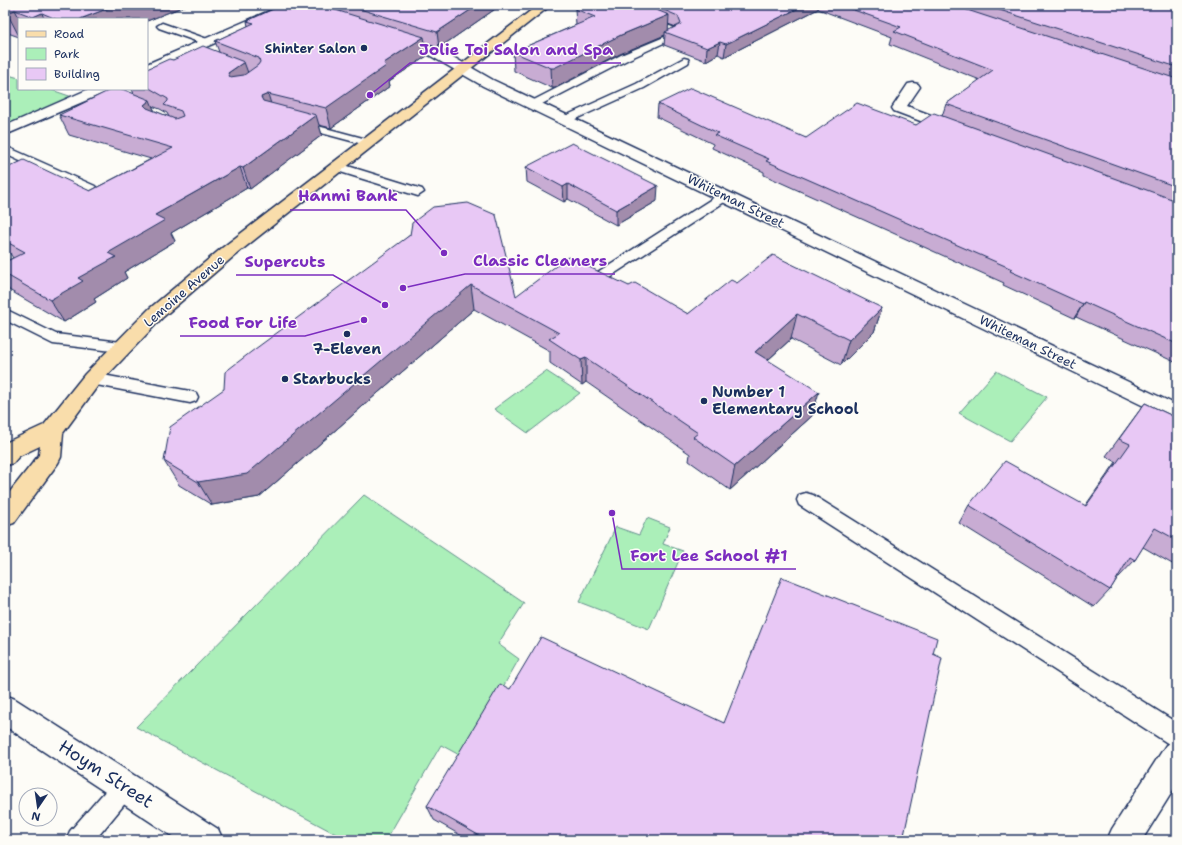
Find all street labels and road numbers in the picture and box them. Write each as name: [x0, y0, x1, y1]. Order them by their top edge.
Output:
street label: Whiteman Street: [685, 170, 788, 232]
street label: Lemoine Avenue: [140, 251, 228, 331]
street label: Whiteman Street: [977, 311, 1080, 373]
street label: Hoym Street: [54, 734, 158, 814]

